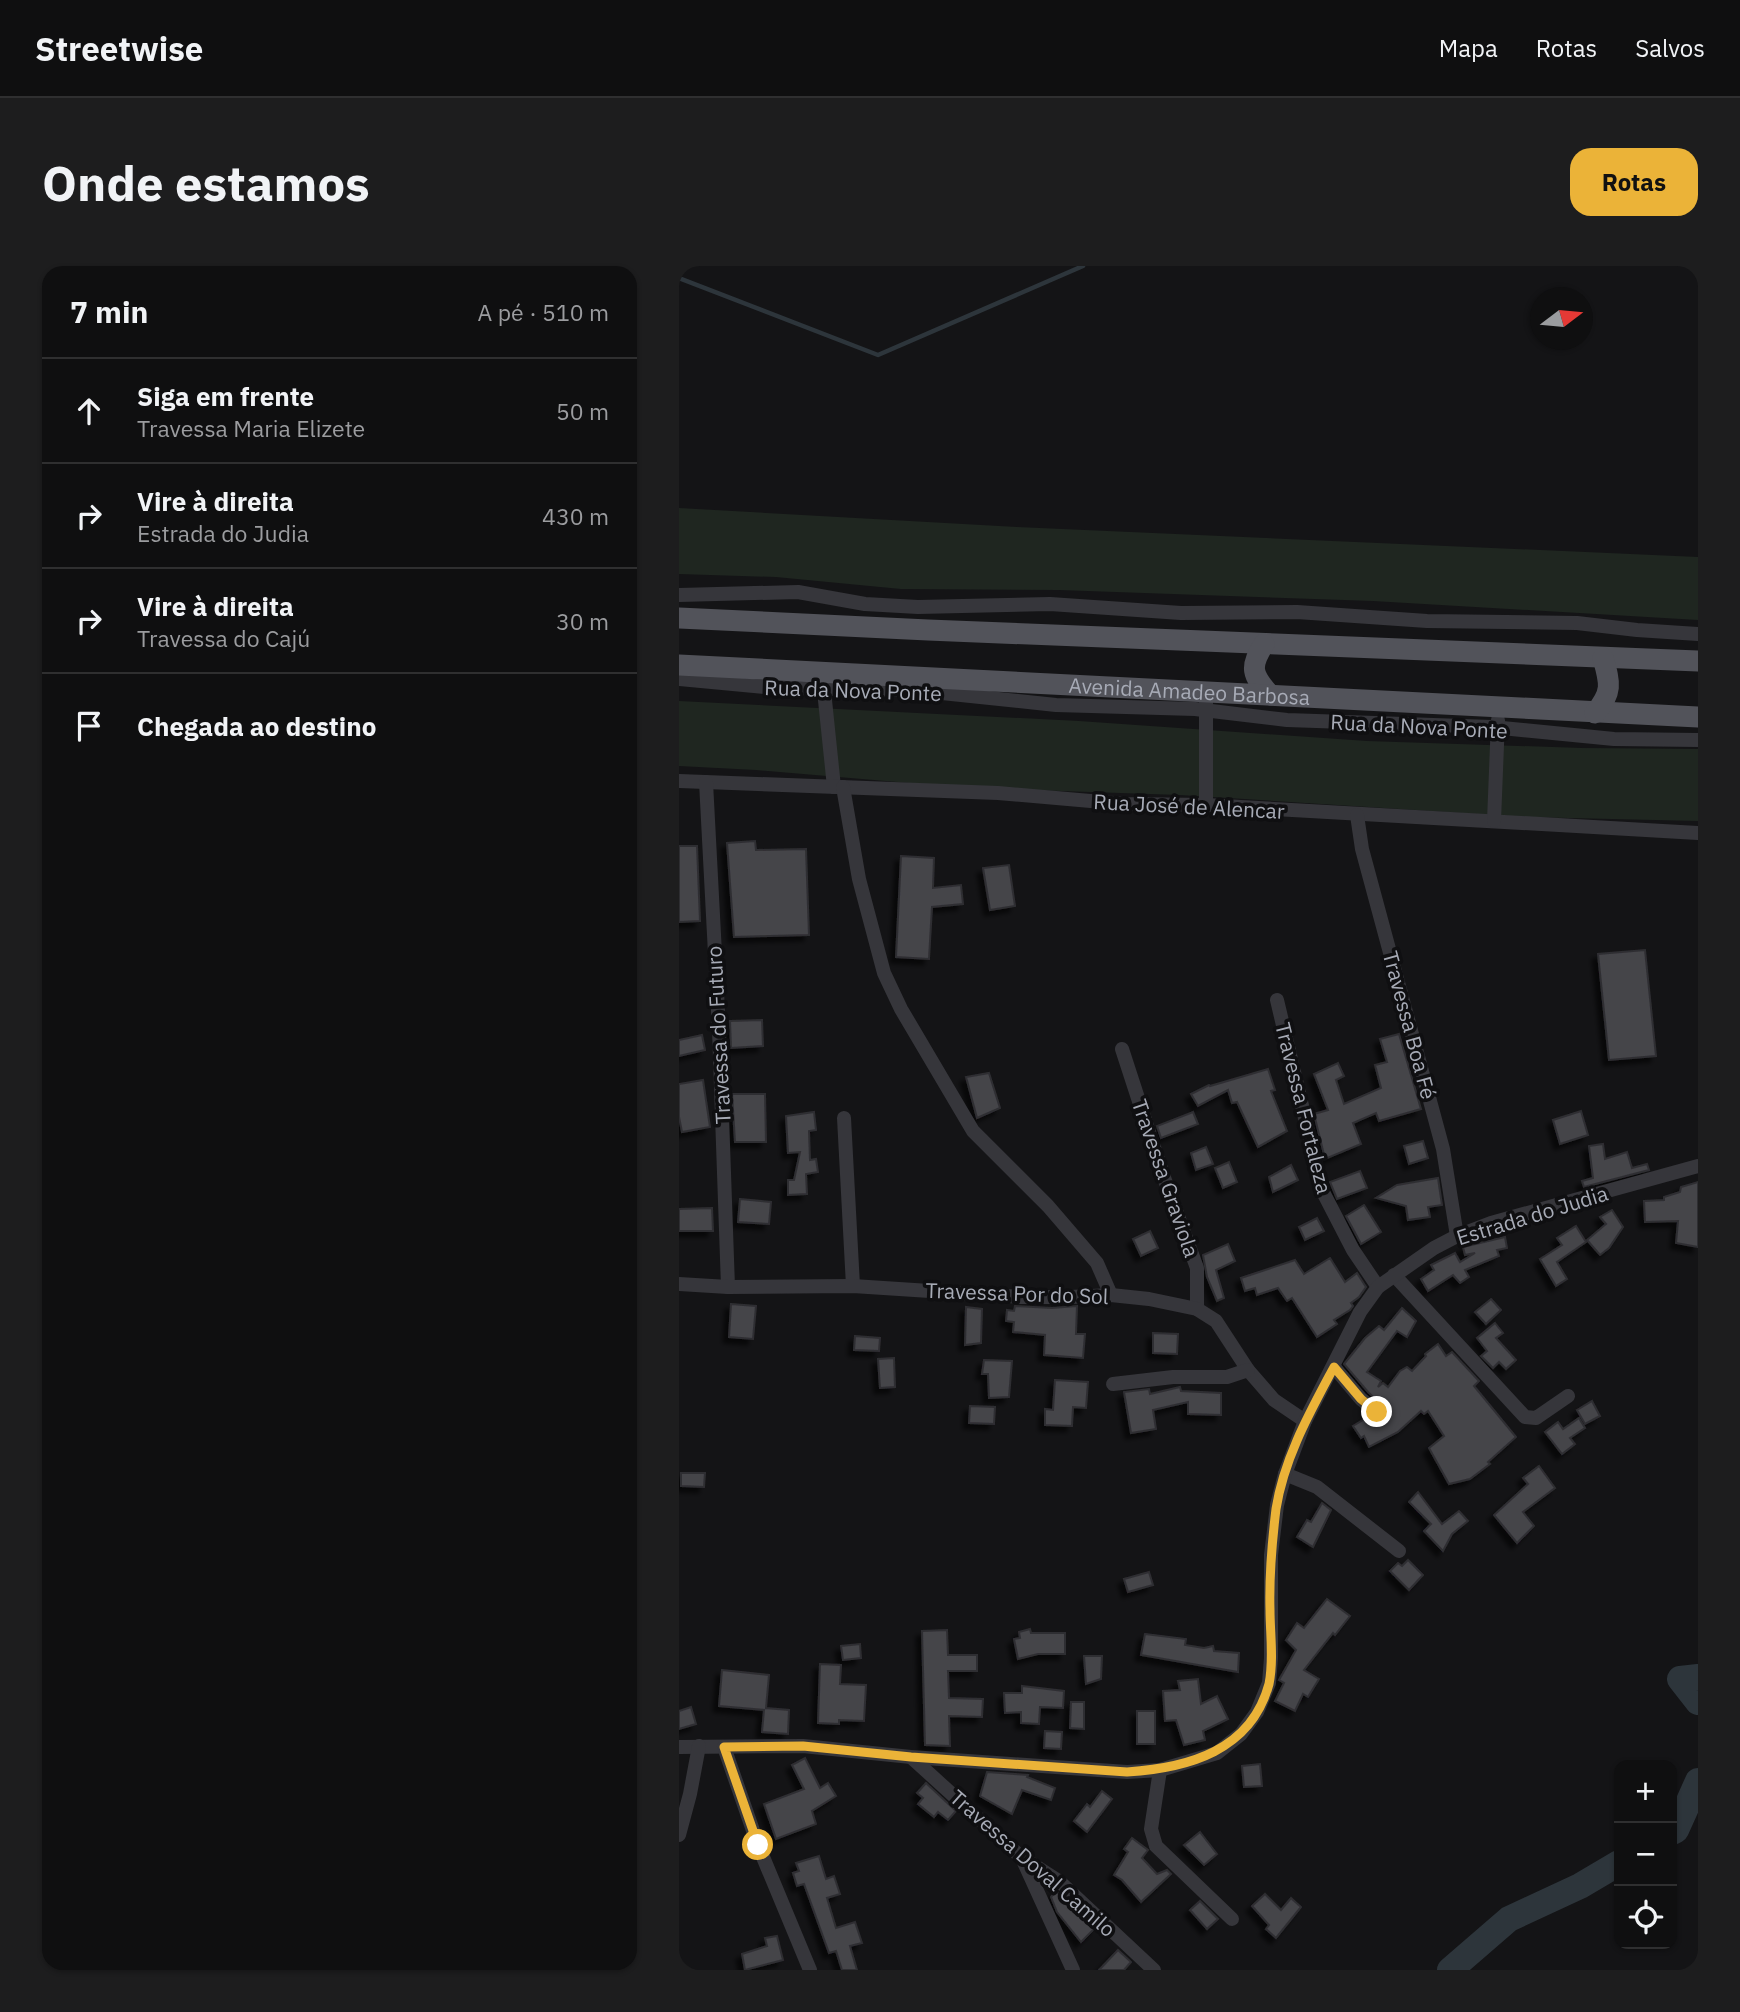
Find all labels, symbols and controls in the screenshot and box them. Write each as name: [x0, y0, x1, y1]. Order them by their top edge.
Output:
text: Streetwise: [35, 27, 203, 70]
text: Mapa: [1439, 32, 1498, 64]
text: Rotas: [1536, 32, 1597, 64]
text: Salvos: [1635, 32, 1705, 64]
button: Rotas: [1570, 148, 1698, 216]
text: Onde estamos: [42, 151, 370, 214]
north arrow: [1530, 287, 1593, 350]
text: 7 min: [70, 292, 148, 331]
text: A pé · 510 m: [478, 297, 609, 327]
text: Siga em frente: [137, 379, 314, 413]
icon: ahead: [70, 392, 108, 430]
text: 50 m: [556, 396, 609, 426]
text: Travessa Maria Elizete: [137, 413, 365, 443]
text: Vire à direita: [137, 484, 294, 518]
icon: right: [70, 497, 108, 535]
text: 430 m: [542, 501, 609, 531]
text: Estrada do Judia: [137, 518, 309, 548]
text: Vire à direita: [137, 589, 294, 623]
icon: right: [70, 602, 108, 640]
text: 30 m: [556, 606, 609, 636]
text: Travessa do Cajú: [137, 623, 310, 653]
street label: Avenida Amadeo Barbosa: [1068, 671, 1311, 711]
street label: Rua da Nova Ponte: [764, 673, 942, 707]
icon: arrive: [70, 707, 108, 745]
street label: Rua da Nova Ponte: [1330, 707, 1508, 745]
text: Chegada ao destino: [137, 709, 376, 743]
street label: Rua José de Alencar: [1093, 787, 1286, 825]
street label: Travessa do Futuro: [699, 945, 737, 1125]
street label: Travessa Boa Fé: [1377, 948, 1443, 1102]
street label: Travessa Fortaleza: [1269, 1020, 1339, 1196]
street label: Travessa Graviola: [1126, 1095, 1206, 1261]
street label: Estrada do Judia: [1453, 1179, 1611, 1251]
street label: Travessa Por do Sol: [925, 1276, 1109, 1310]
route end: [1361, 1396, 1392, 1427]
map controls: [1614, 1760, 1677, 1949]
button: +: [1614, 1760, 1677, 1823]
street label: Travessa Doval Camilo: [944, 1783, 1122, 1943]
button: −: [1614, 1823, 1677, 1886]
route start: [742, 1829, 773, 1860]
button: locate: [1614, 1886, 1677, 1949]

